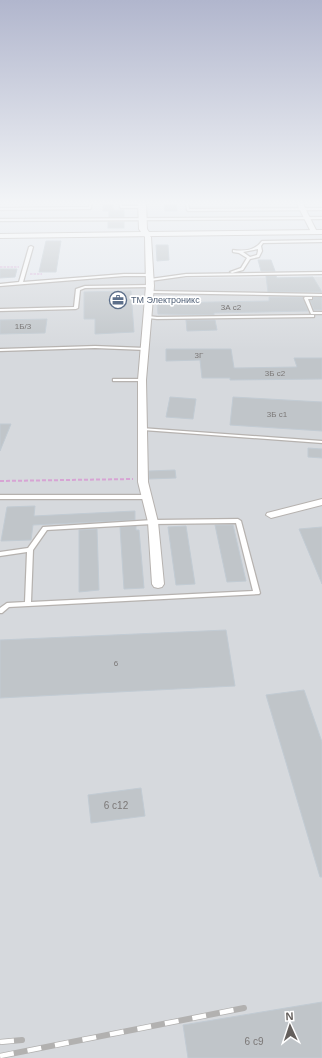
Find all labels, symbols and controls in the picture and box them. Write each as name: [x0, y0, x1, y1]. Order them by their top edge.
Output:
office icon: ТМ Электроникс: [108, 290, 128, 310]
place label: ТМ Электроникс: [131, 295, 200, 305]
house number: 3А с2: [221, 303, 242, 312]
house number: 1Б/3: [15, 322, 32, 331]
house number: 3Г: [195, 351, 204, 360]
house number: 3Б с2: [265, 369, 286, 378]
house number: 3Б с1: [267, 410, 288, 419]
house number: 6: [114, 659, 119, 668]
house number: 6 с12: [104, 800, 129, 811]
north arrow: [270, 1006, 310, 1046]
text: N: [285, 1010, 294, 1022]
house number: 6 с9: [245, 1036, 264, 1047]

